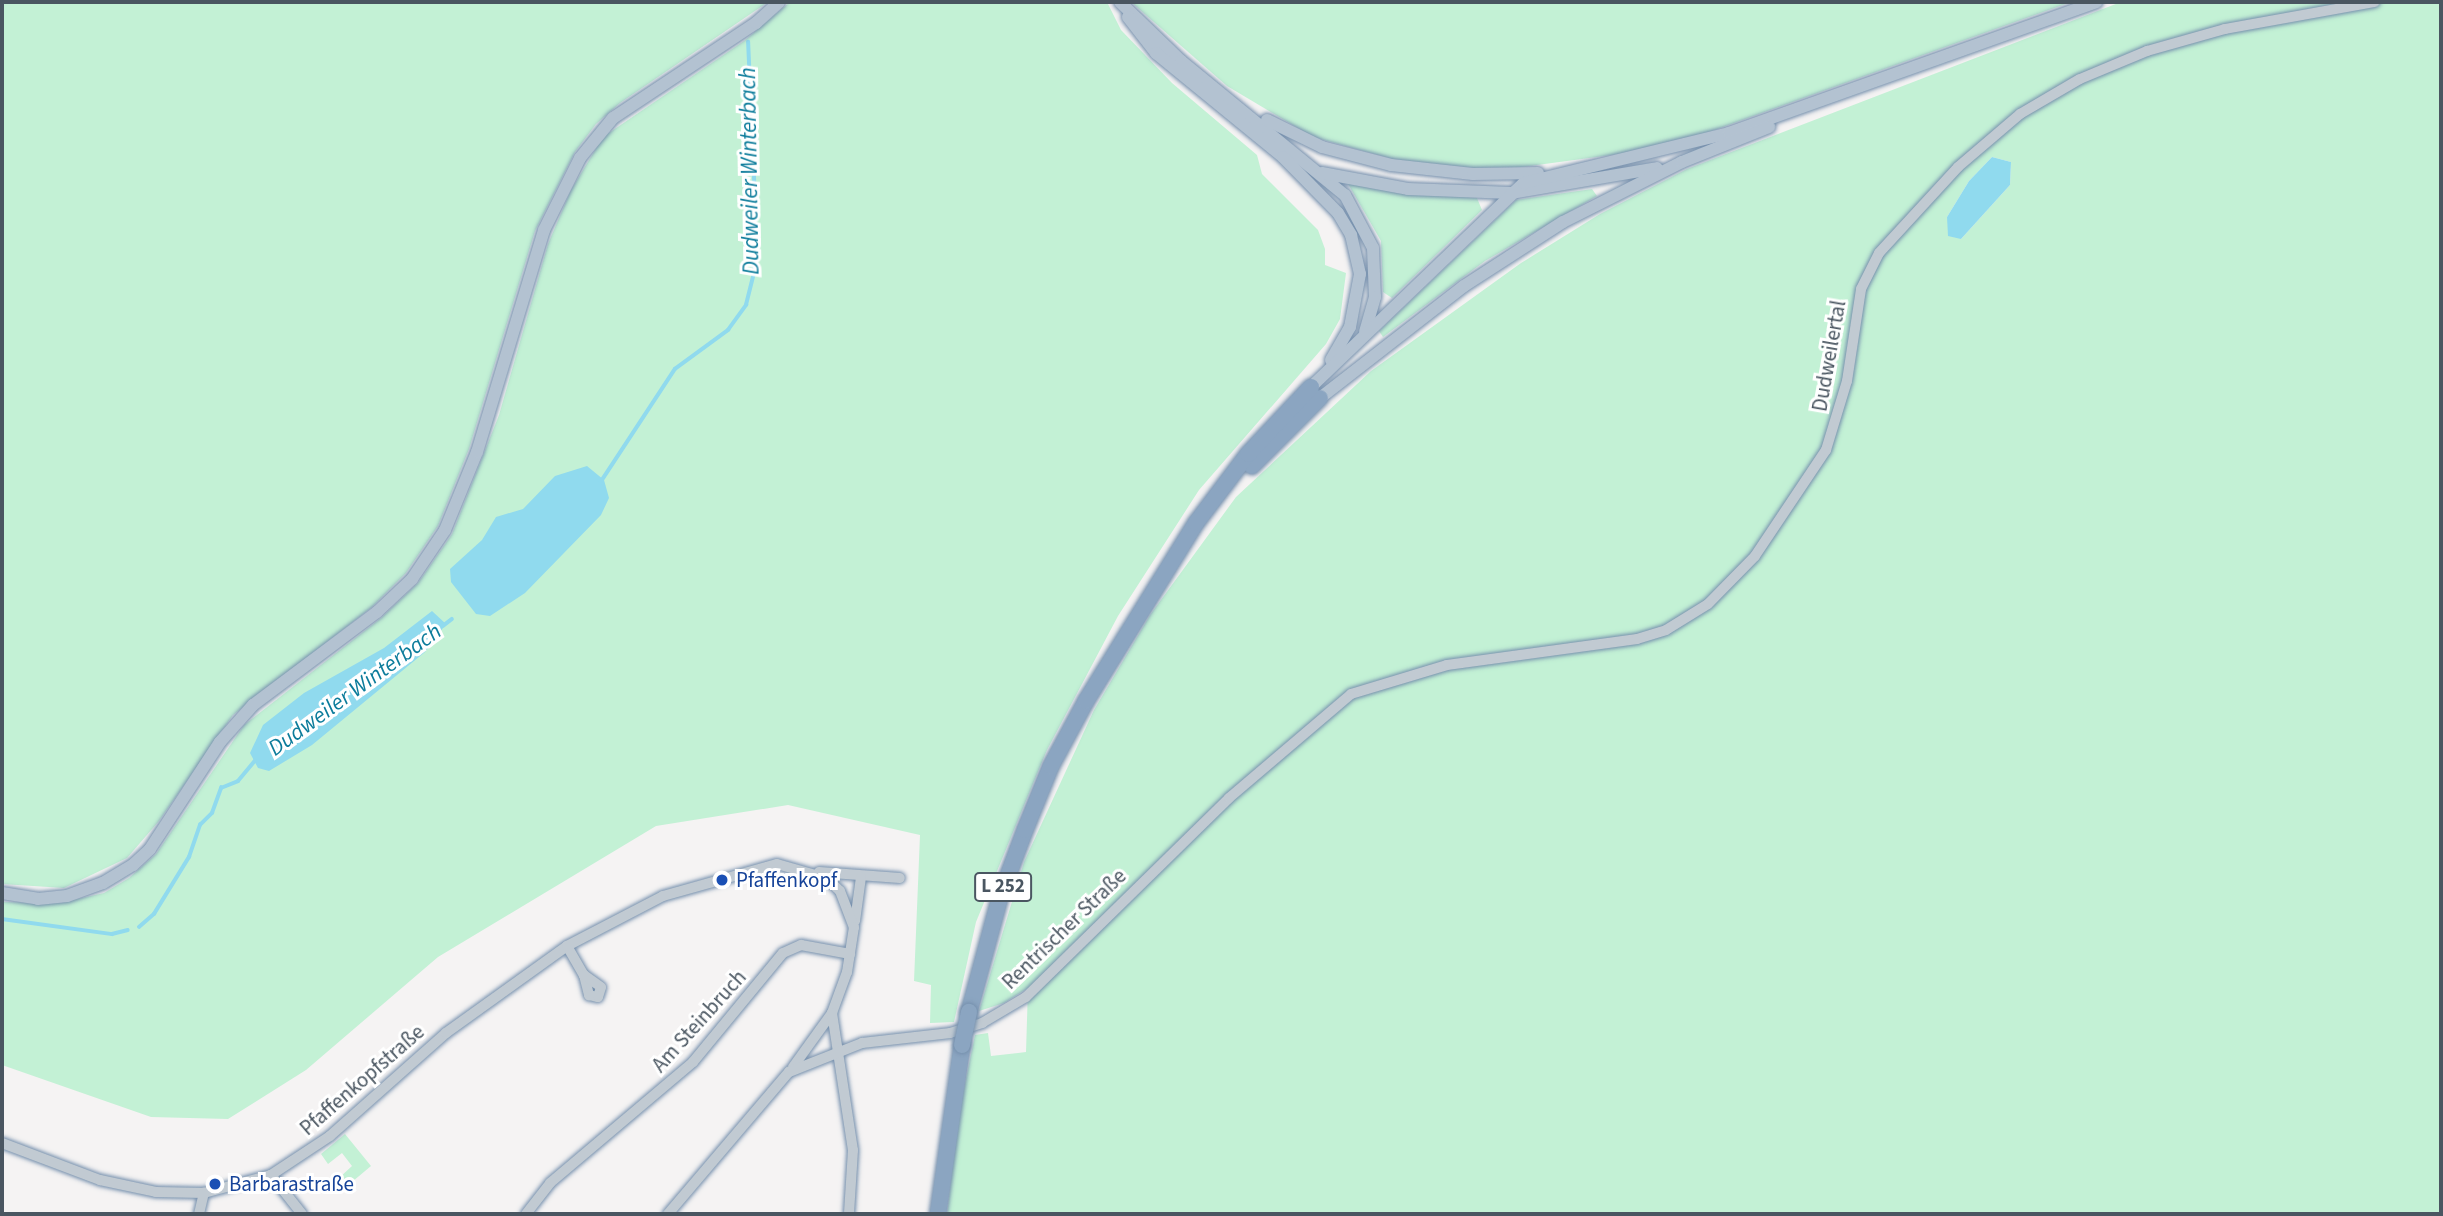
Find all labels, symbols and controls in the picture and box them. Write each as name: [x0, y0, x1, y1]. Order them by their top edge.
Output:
water label: Dudweiler Winterbach: [734, 67, 766, 275]
street label: Dudweilertal: [1807, 299, 1851, 413]
water label: Dudweiler Winterbach: [263, 618, 447, 762]
street label: Rentrischer Straße: [997, 863, 1131, 995]
place label: Pfaffenkopf: [736, 867, 837, 893]
marker: Pfaffenkopf: [714, 872, 730, 888]
road number: L 252: [973, 872, 1033, 902]
street label: Am Steinbruch: [647, 965, 751, 1077]
street label: Pfaffenkopfstraße: [295, 1019, 429, 1141]
place label: Barbarastraße: [229, 1171, 354, 1197]
marker: Barbarastraße: [207, 1176, 223, 1192]

